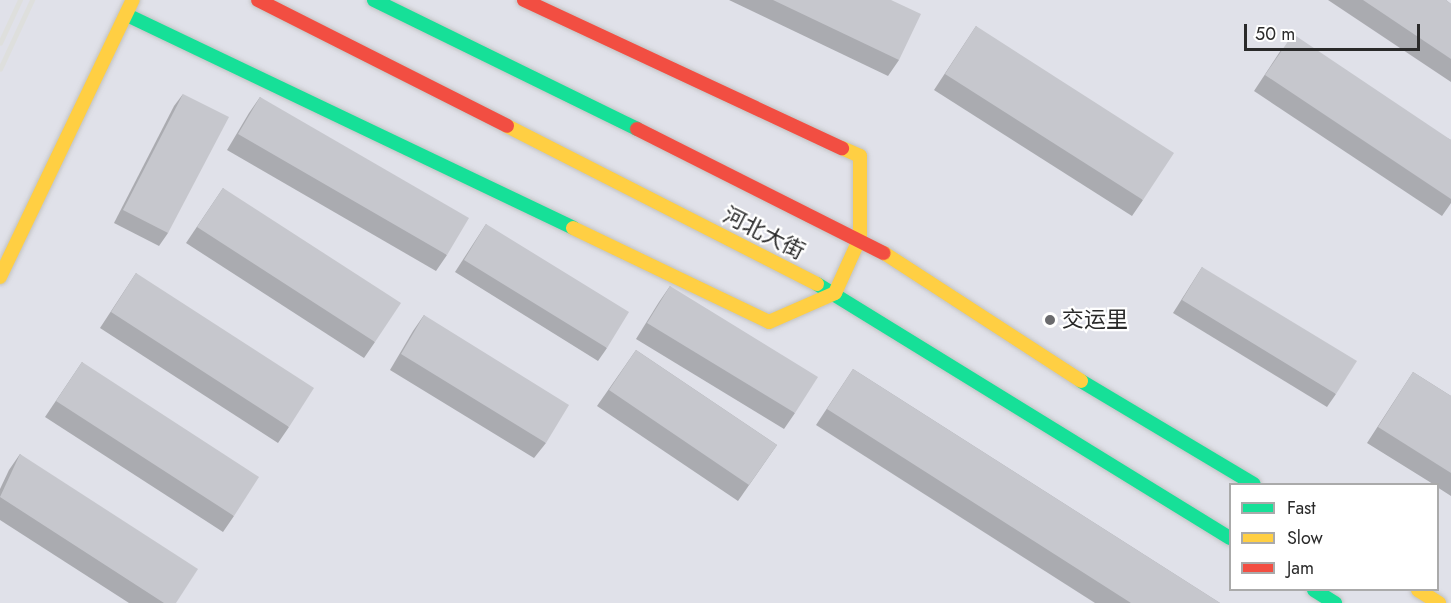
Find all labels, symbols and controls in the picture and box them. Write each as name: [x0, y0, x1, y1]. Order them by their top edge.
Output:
scale bar: [1247, 12, 1422, 50]
text: 50 m: [1255, 21, 1295, 47]
street label: 河北大街: [719, 201, 809, 265]
place label: 交运里: [1062, 307, 1128, 333]
marker: 交运里: [1043, 313, 1057, 327]
legend: [1229, 483, 1439, 591]
text: Fast: [1287, 495, 1316, 521]
text: Slow: [1287, 525, 1323, 551]
text: Jam: [1287, 555, 1314, 581]

